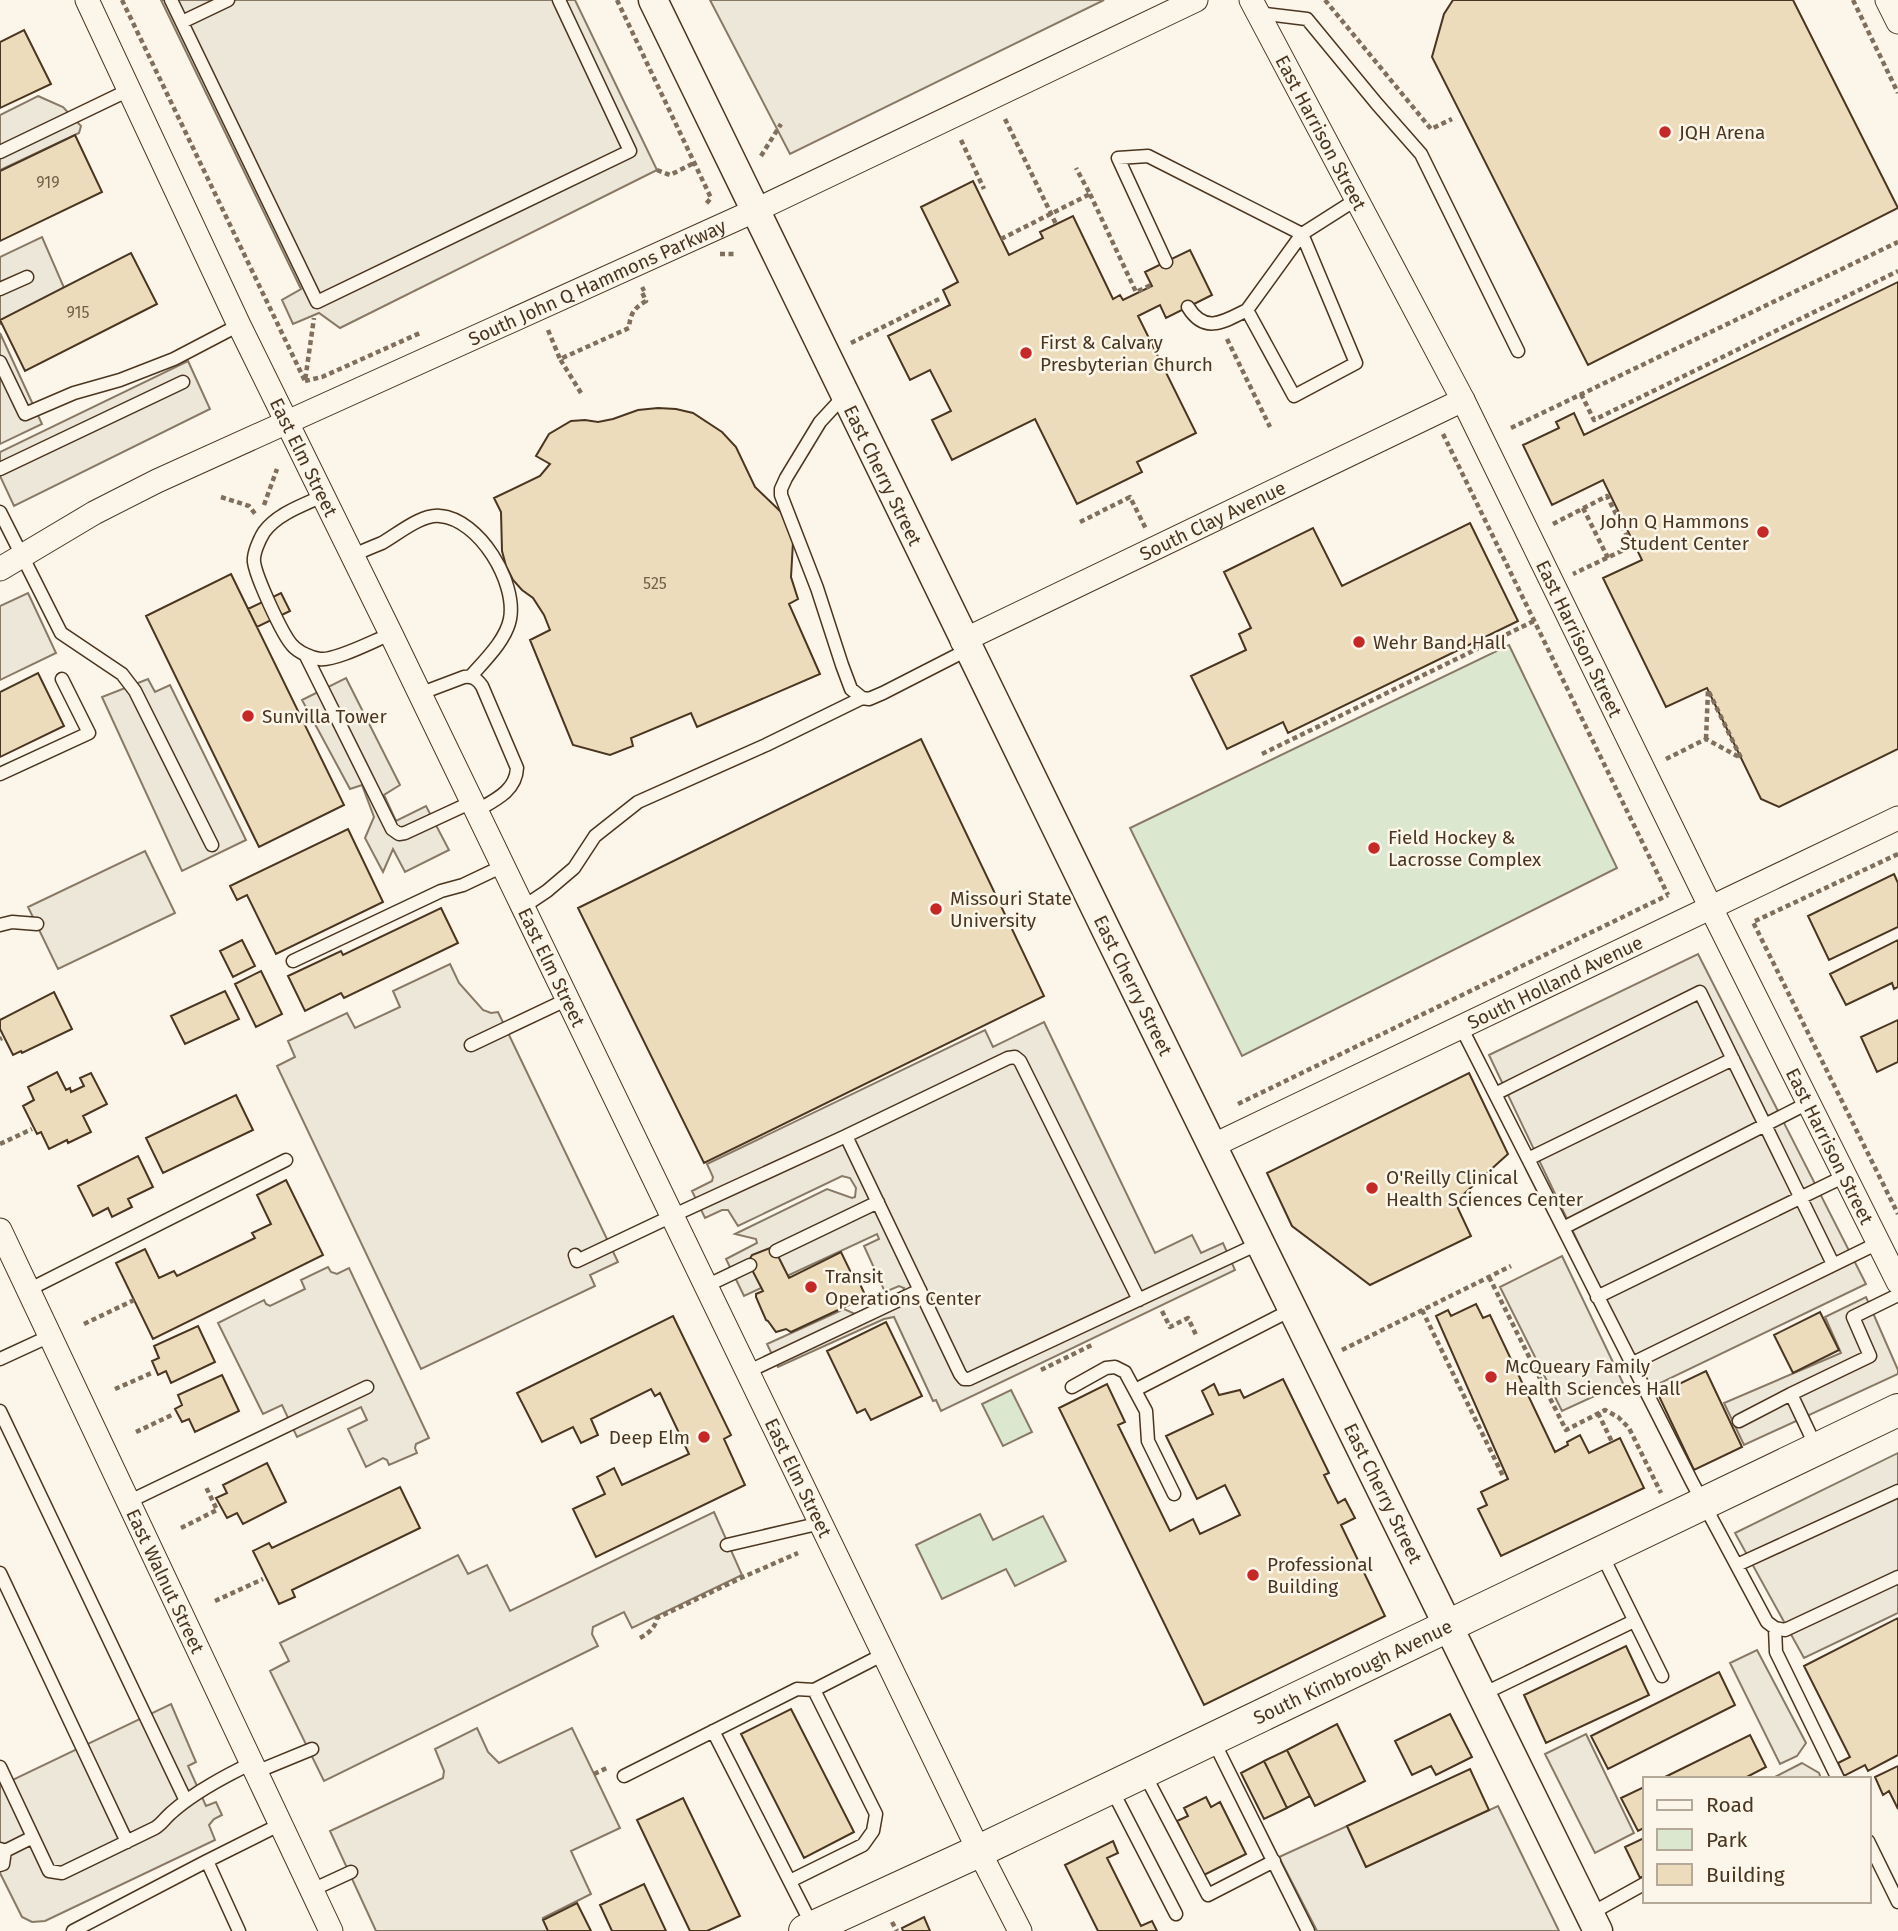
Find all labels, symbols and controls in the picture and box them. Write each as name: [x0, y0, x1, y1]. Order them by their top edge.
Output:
street label: East Harrison Street: [1271, 51, 1372, 214]
place label: JQH Arena: [1679, 121, 1765, 144]
marker: JQH Arena: [1657, 124, 1673, 140]
house number: 919: [36, 173, 60, 192]
street label: South John Q Hammons Parkway: [465, 214, 730, 350]
house number: 915: [66, 303, 90, 322]
place label: First & Calvary Presbyterian Church: [1040, 331, 1213, 376]
marker: First & Calvary Presbyterian Church: [1018, 345, 1034, 361]
street label: East Elm Street: [265, 394, 343, 520]
street label: East Cherry Street: [839, 401, 927, 549]
street label: South Clay Avenue: [1136, 476, 1289, 565]
place label: John Q Hammons Student Center: [1600, 510, 1750, 555]
marker: John Q Hammons Student Center: [1755, 524, 1771, 540]
street label: East Harrison Street: [1531, 556, 1627, 721]
house number: 525: [643, 574, 667, 593]
place label: Wehr Band Hall: [1373, 631, 1506, 654]
marker: Wehr Band Hall: [1351, 634, 1367, 650]
place label: Sunvilla Tower: [262, 705, 387, 728]
marker: Sunvilla Tower: [240, 708, 256, 724]
place label: Field Hockey & Lacrosse Complex: [1388, 826, 1542, 871]
marker: Field Hockey & Lacrosse Complex: [1366, 840, 1382, 856]
place label: Missouri State University: [950, 887, 1072, 932]
marker: Missouri State University: [928, 901, 944, 917]
street label: East Elm Street: [513, 904, 590, 1030]
street label: East Cherry Street: [1089, 911, 1178, 1059]
street label: South Holland Avenue: [1463, 930, 1646, 1034]
street label: East Harrison Street: [1781, 1064, 1879, 1228]
place label: O'Reilly Clinical Health Sciences Center: [1386, 1166, 1584, 1211]
marker: O'Reilly Clinical Health Sciences Center: [1364, 1180, 1380, 1196]
place label: Transit Operations Center: [825, 1265, 982, 1310]
marker: Transit Operations Center: [803, 1279, 819, 1295]
place label: McQueary Family Health Sciences Hall: [1505, 1355, 1681, 1400]
marker: McQueary Family Health Sciences Hall: [1483, 1369, 1499, 1385]
street label: East Elm Street: [760, 1414, 837, 1541]
street label: East Cherry Street: [1339, 1419, 1428, 1567]
place label: Deep Elm: [609, 1426, 690, 1449]
marker: Deep Elm: [696, 1429, 712, 1445]
street label: East Walnut Street: [122, 1505, 210, 1657]
place label: Professional Building: [1267, 1553, 1373, 1598]
marker: Professional Building: [1245, 1567, 1261, 1583]
street label: South Kimbrough Avenue: [1250, 1614, 1456, 1729]
legend: [1643, 1777, 1870, 1903]
text: Road: [1706, 1792, 1754, 1818]
text: Park: [1706, 1827, 1748, 1853]
text: Building: [1706, 1862, 1785, 1888]

